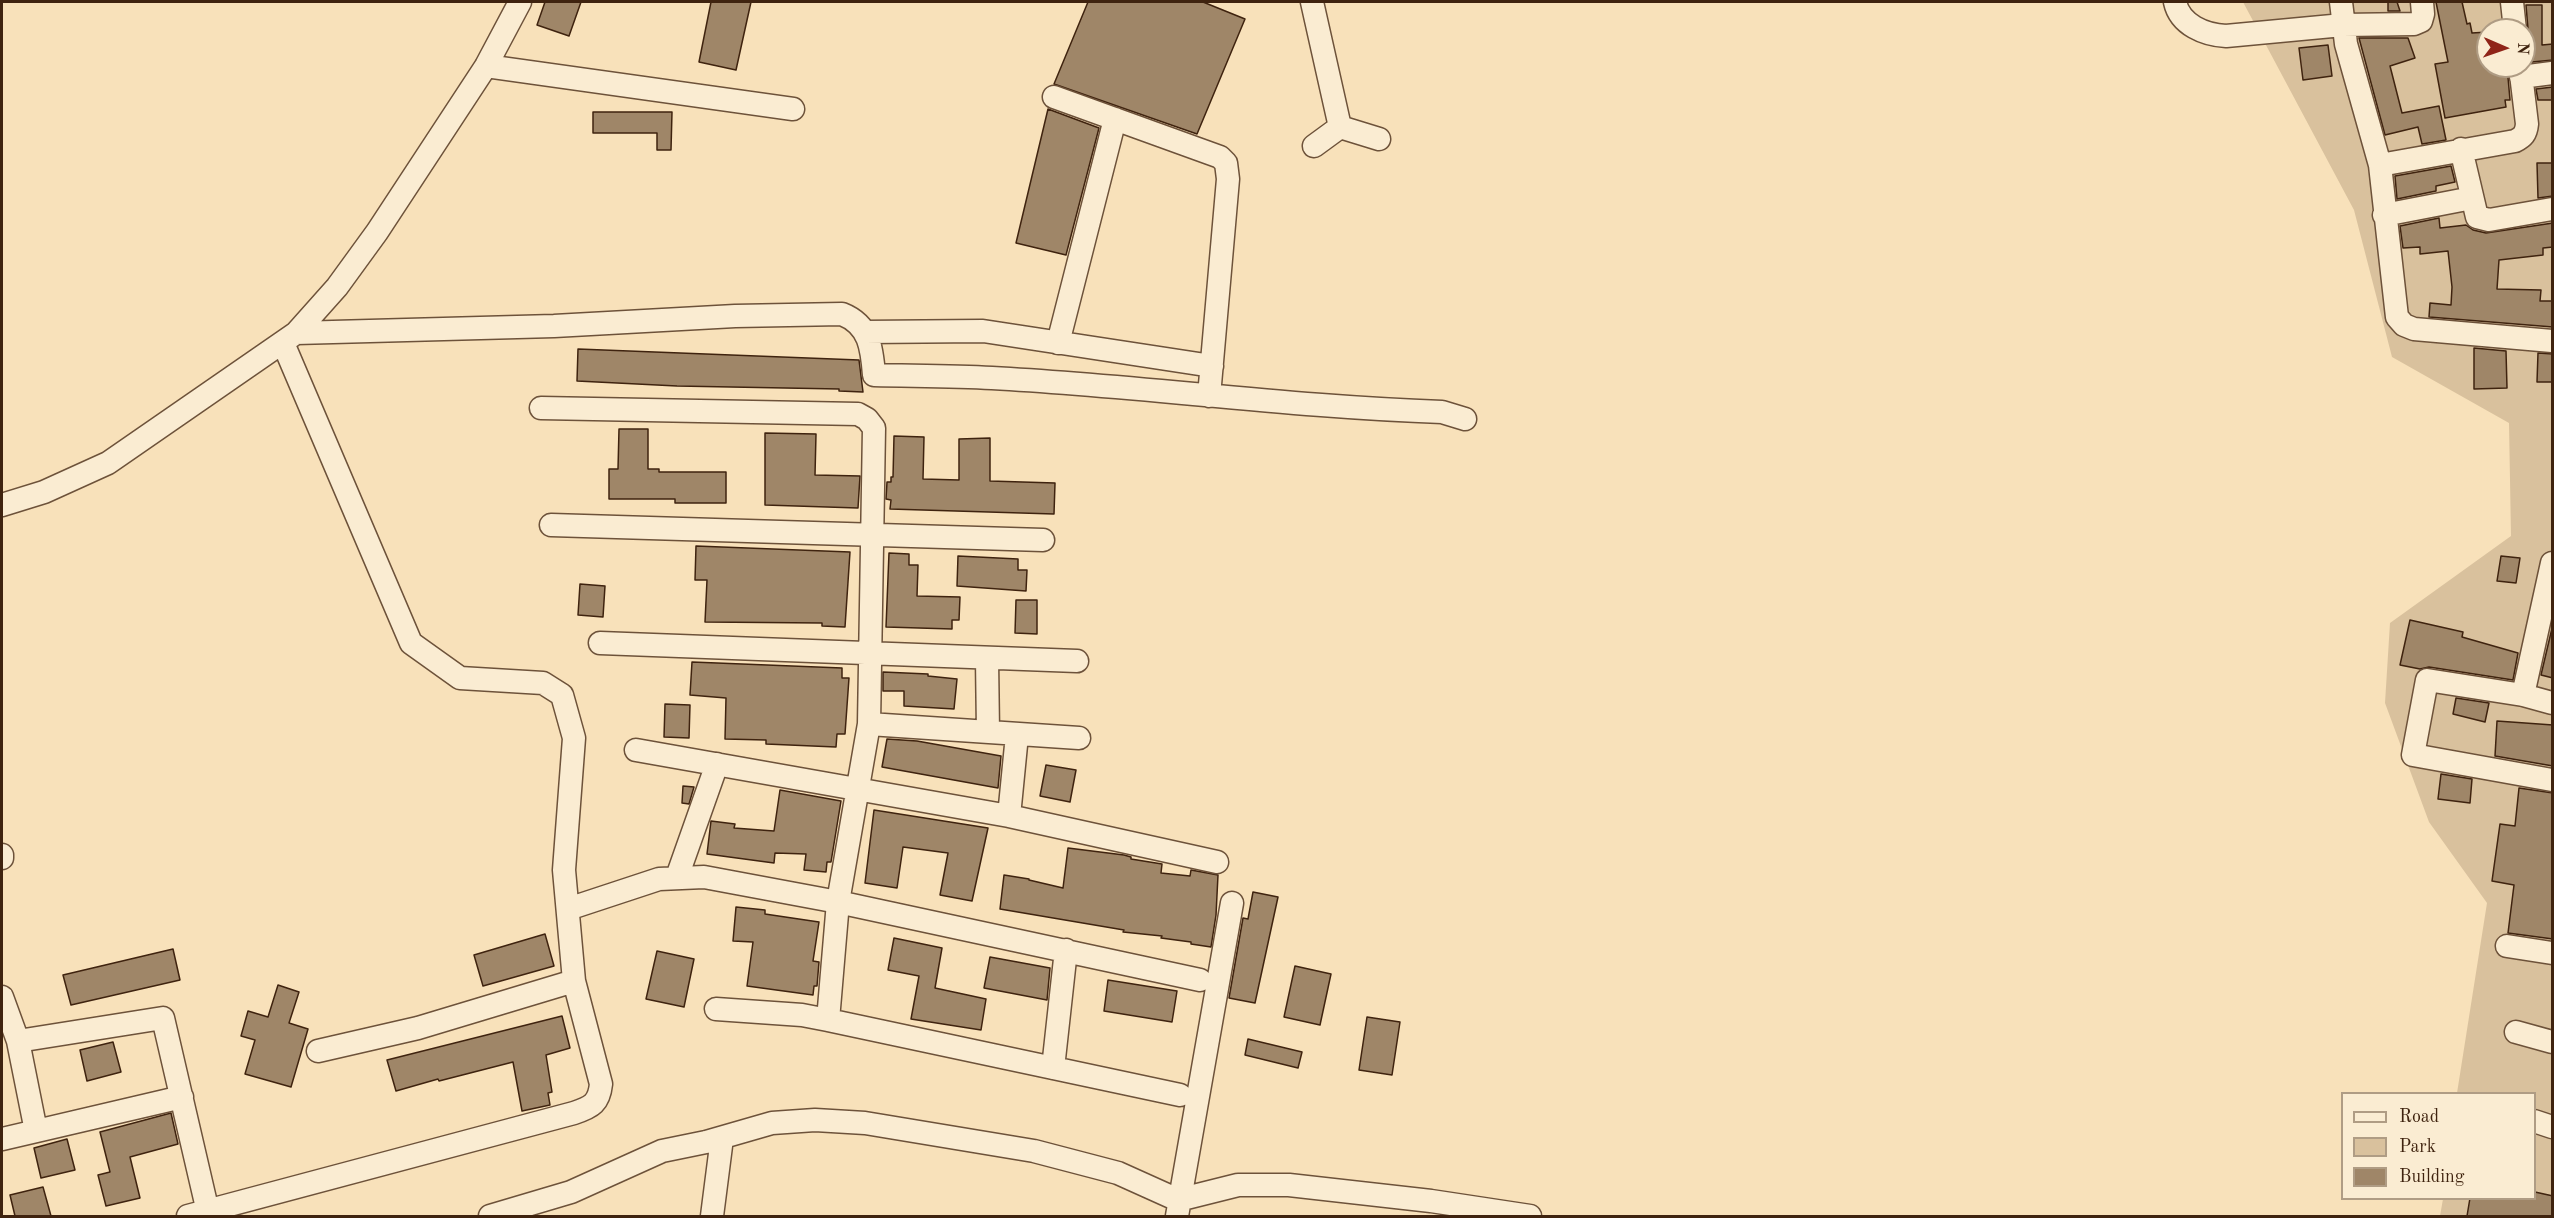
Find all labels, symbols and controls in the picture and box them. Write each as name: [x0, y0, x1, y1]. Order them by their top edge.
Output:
north arrow: [2476, 18, 2536, 78]
text: N: [2514, 42, 2530, 55]
legend: [2341, 1092, 2536, 1200]
text: Road: [2399, 1108, 2439, 1126]
text: Park: [2399, 1138, 2436, 1156]
text: Building: [2399, 1168, 2464, 1186]

